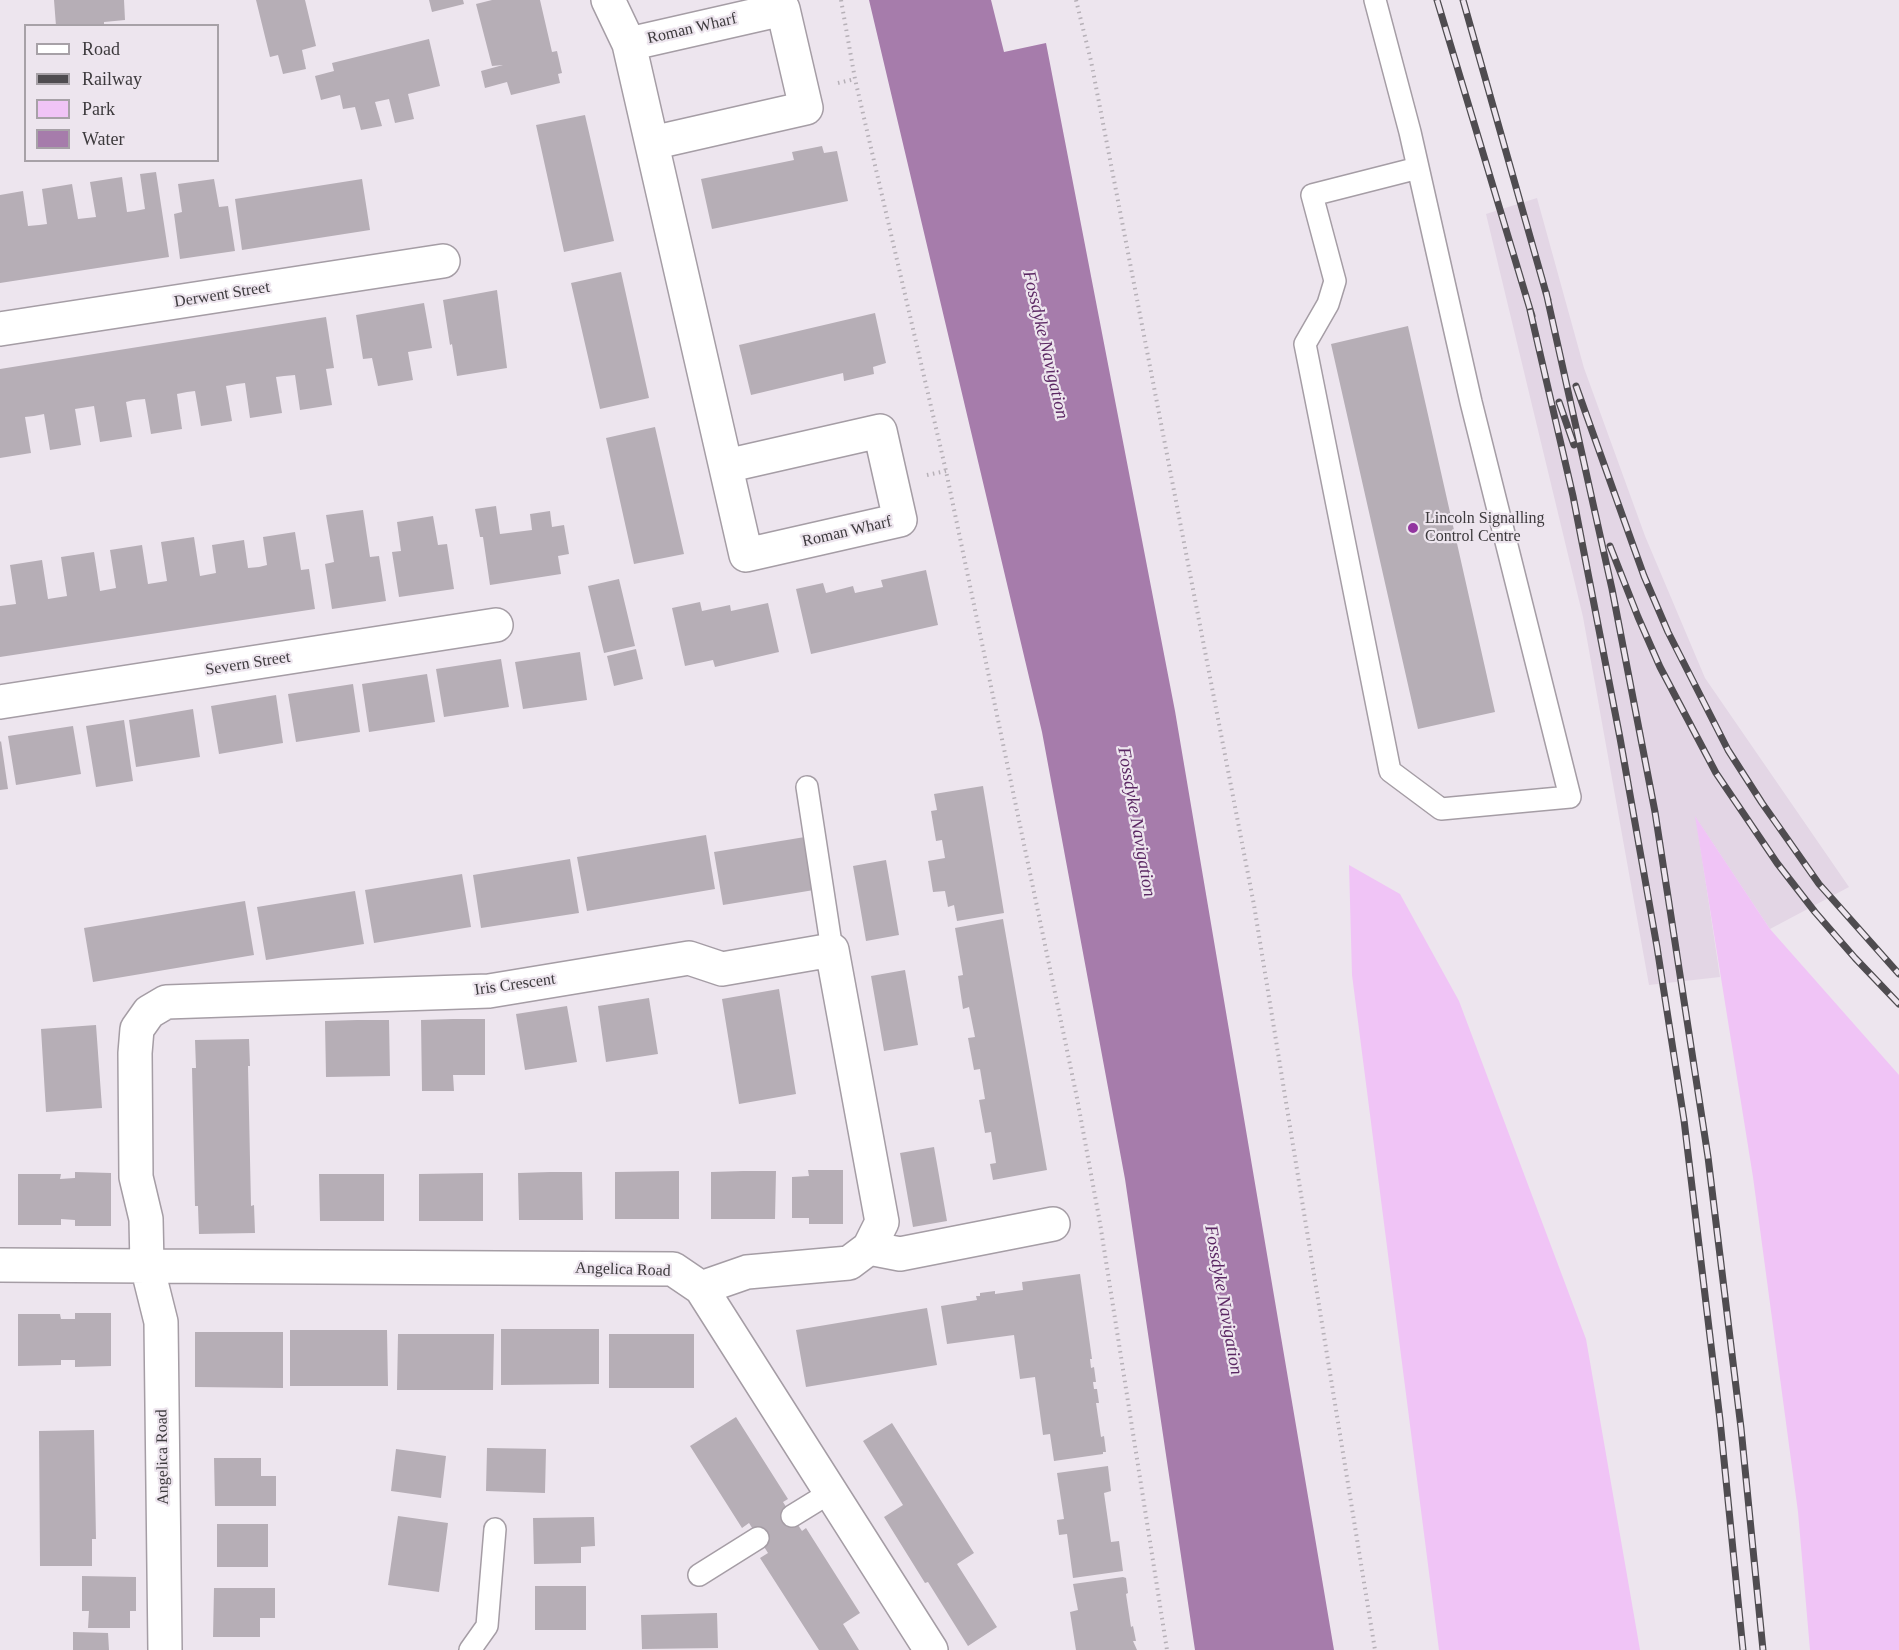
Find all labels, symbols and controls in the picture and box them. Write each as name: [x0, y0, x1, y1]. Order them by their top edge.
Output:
street label: Roman Wharf: [645, 9, 739, 49]
legend: [24, 24, 219, 162]
text: Road: [82, 39, 120, 59]
text: Railway: [82, 69, 142, 89]
text: Park: [82, 99, 115, 119]
text: Water: [82, 129, 125, 149]
water label: Fossdyke Navigation: [1017, 269, 1073, 421]
street label: Derwent Street: [173, 278, 271, 312]
place label: Lincoln Signalling Control Centre: [1425, 509, 1545, 547]
street label: Roman Wharf: [800, 512, 894, 552]
marker: Lincoln Signalling Control Centre: [1406, 521, 1420, 535]
street label: Severn Street: [204, 648, 292, 680]
water label: Fossdyke Navigation: [1112, 746, 1160, 898]
street label: Iris Crescent: [473, 970, 557, 1000]
water label: Fossdyke Navigation: [1199, 1224, 1247, 1376]
street label: Angelica Road: [575, 1259, 671, 1281]
street label: Angelica Road: [153, 1409, 173, 1505]

